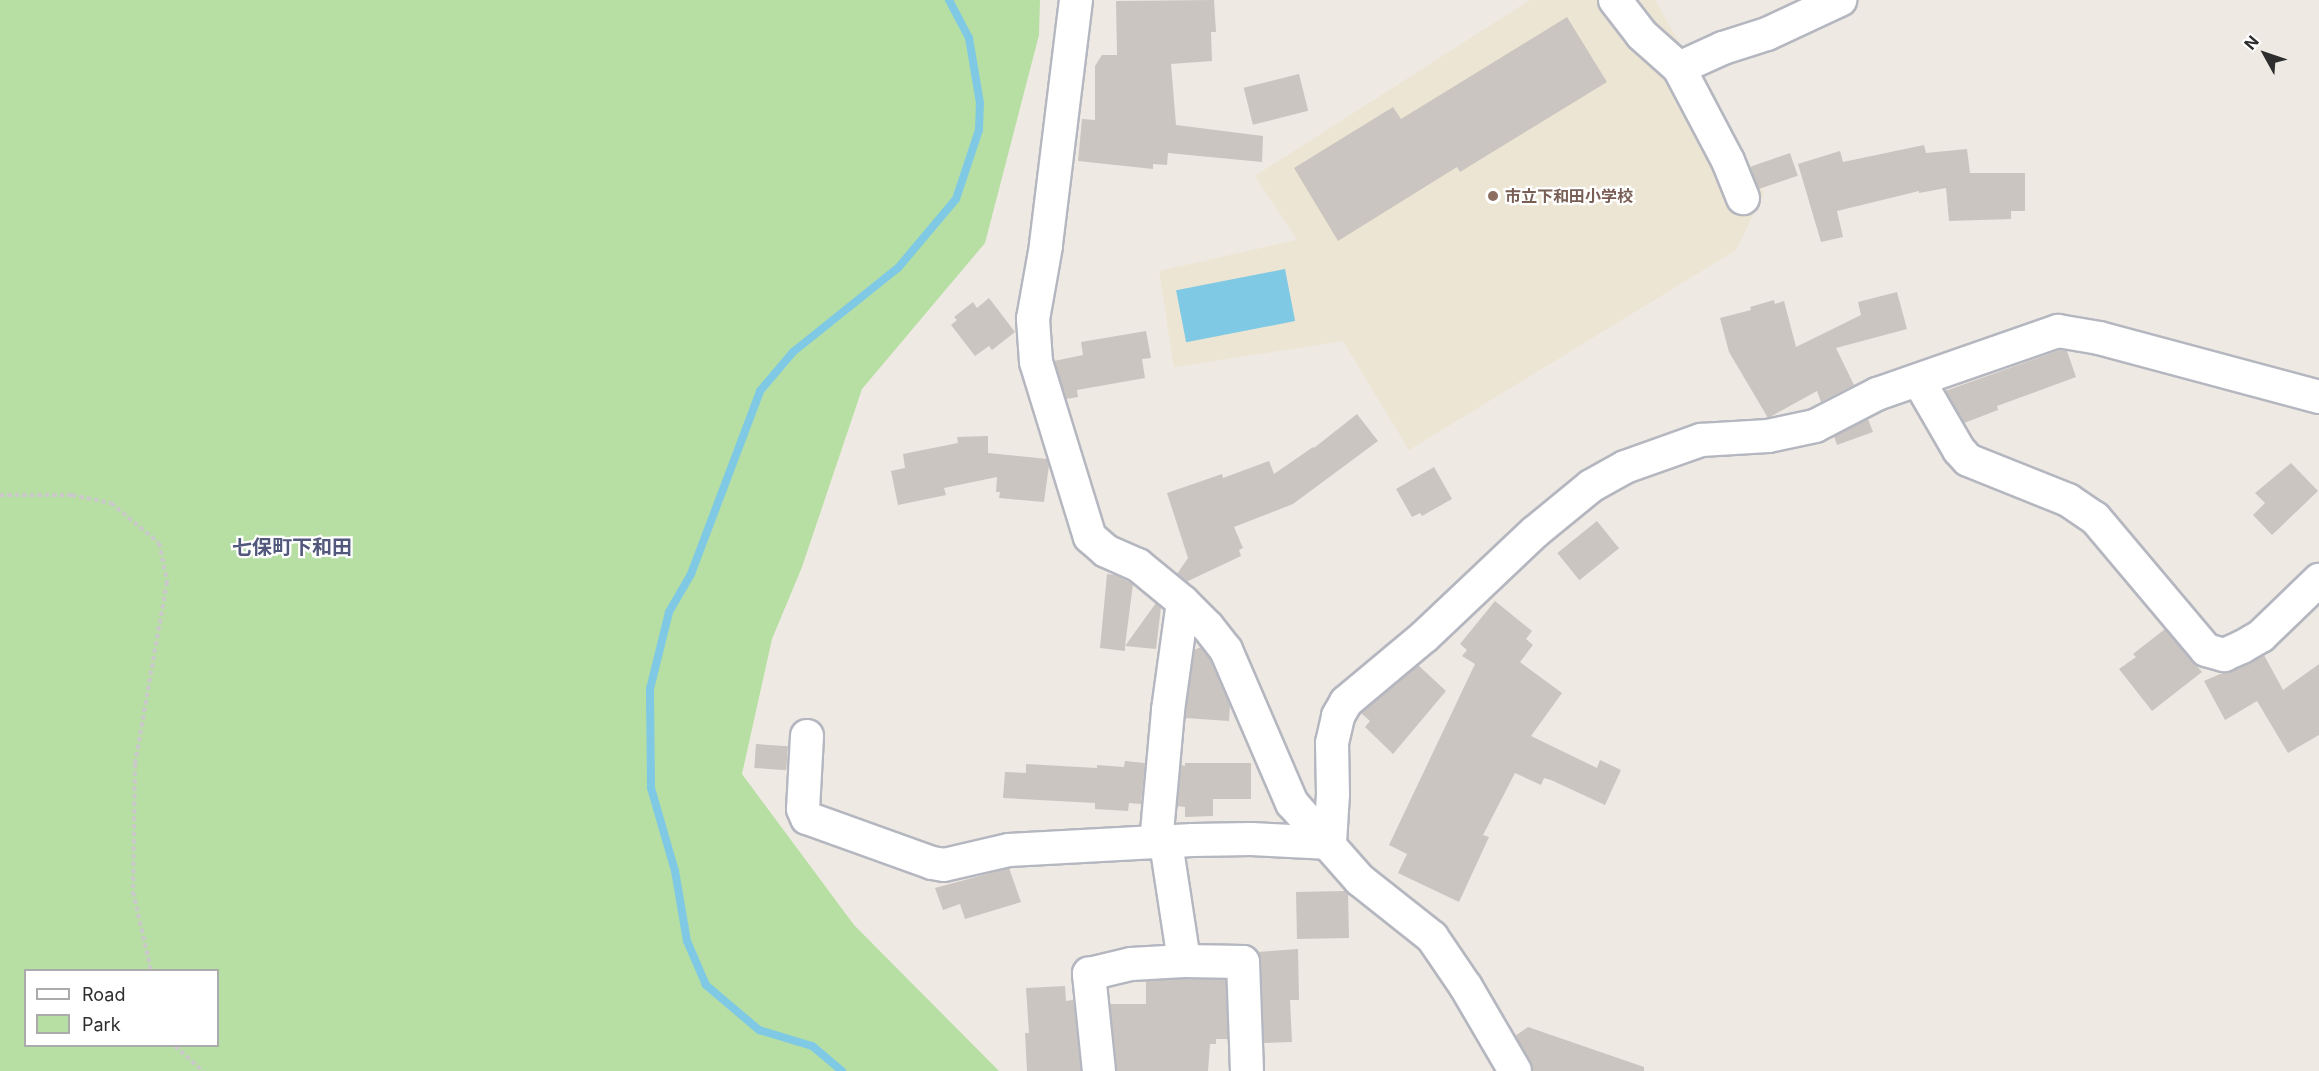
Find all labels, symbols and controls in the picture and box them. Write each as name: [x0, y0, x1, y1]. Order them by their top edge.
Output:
north arrow: [2235, 24, 2295, 84]
text: N: [2240, 31, 2263, 54]
place label: 市立下和田小学校: [1505, 186, 1633, 206]
marker: 市立下和田小学校: [1486, 189, 1500, 203]
district label: 七保町下和田: [232, 535, 352, 559]
legend: [24, 969, 219, 1047]
text: Road: [82, 984, 125, 1005]
text: Park: [82, 1014, 121, 1035]

